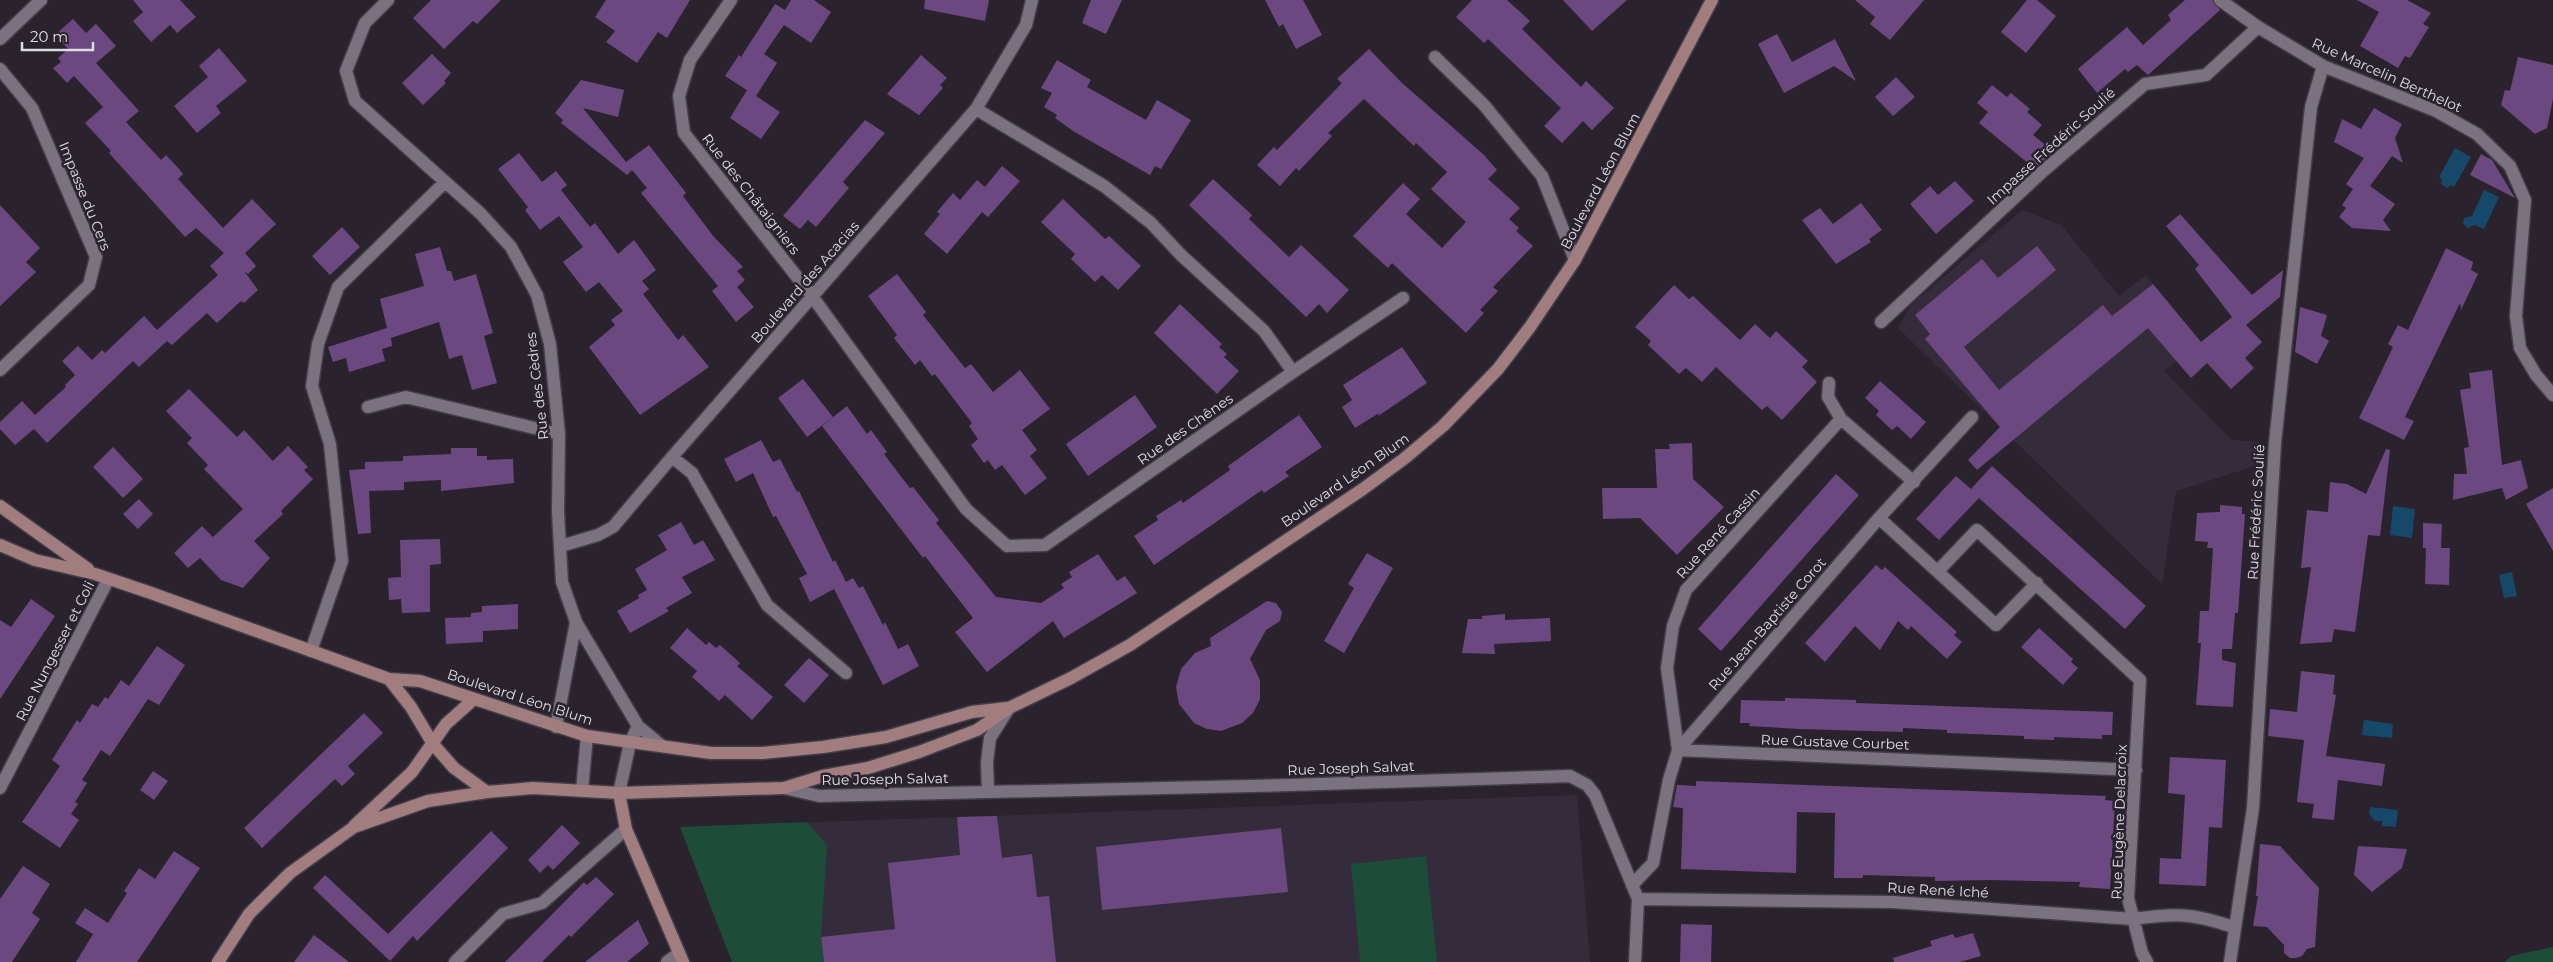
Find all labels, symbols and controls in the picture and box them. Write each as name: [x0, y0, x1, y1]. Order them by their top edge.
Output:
scale bar: [22, 20, 94, 52]
text: 20 m: [30, 27, 68, 46]
street label: Rue Marcelin Berthelot: [2309, 34, 2465, 116]
street label: Impasse Frédéric Soulié: [1983, 84, 2119, 208]
street label: Boulevard Léon Blum: [1556, 110, 1644, 252]
street label: Rue des Châtaigniers: [698, 130, 804, 258]
street label: Impasse du Cers: [55, 139, 115, 253]
street label: Boulevard des Acacias: [747, 217, 863, 347]
street label: Rue des Cèdres: [521, 331, 553, 441]
street label: Rue des Chênes: [1134, 389, 1236, 469]
street label: Boulevard Léon Blum: [1278, 429, 1412, 531]
street label: Rue Frédéric Soulié: [2243, 444, 2269, 580]
street label: Rue René Cassin: [1672, 484, 1764, 582]
street label: Rue Jean-Baptiste Corot: [1704, 554, 1830, 694]
street label: Rue Nungesser et Coli: [12, 578, 98, 724]
street label: Boulevard Léon Blum: [445, 665, 595, 729]
street label: Rue Gustave Courbet: [1760, 730, 1910, 754]
street label: Rue Eugène Delacroix: [2107, 744, 2131, 900]
street label: Rue Joseph Salvat: [1287, 757, 1415, 779]
street label: Rue Joseph Salvat: [821, 769, 949, 789]
street label: Rue René Iché: [1887, 878, 1989, 902]

